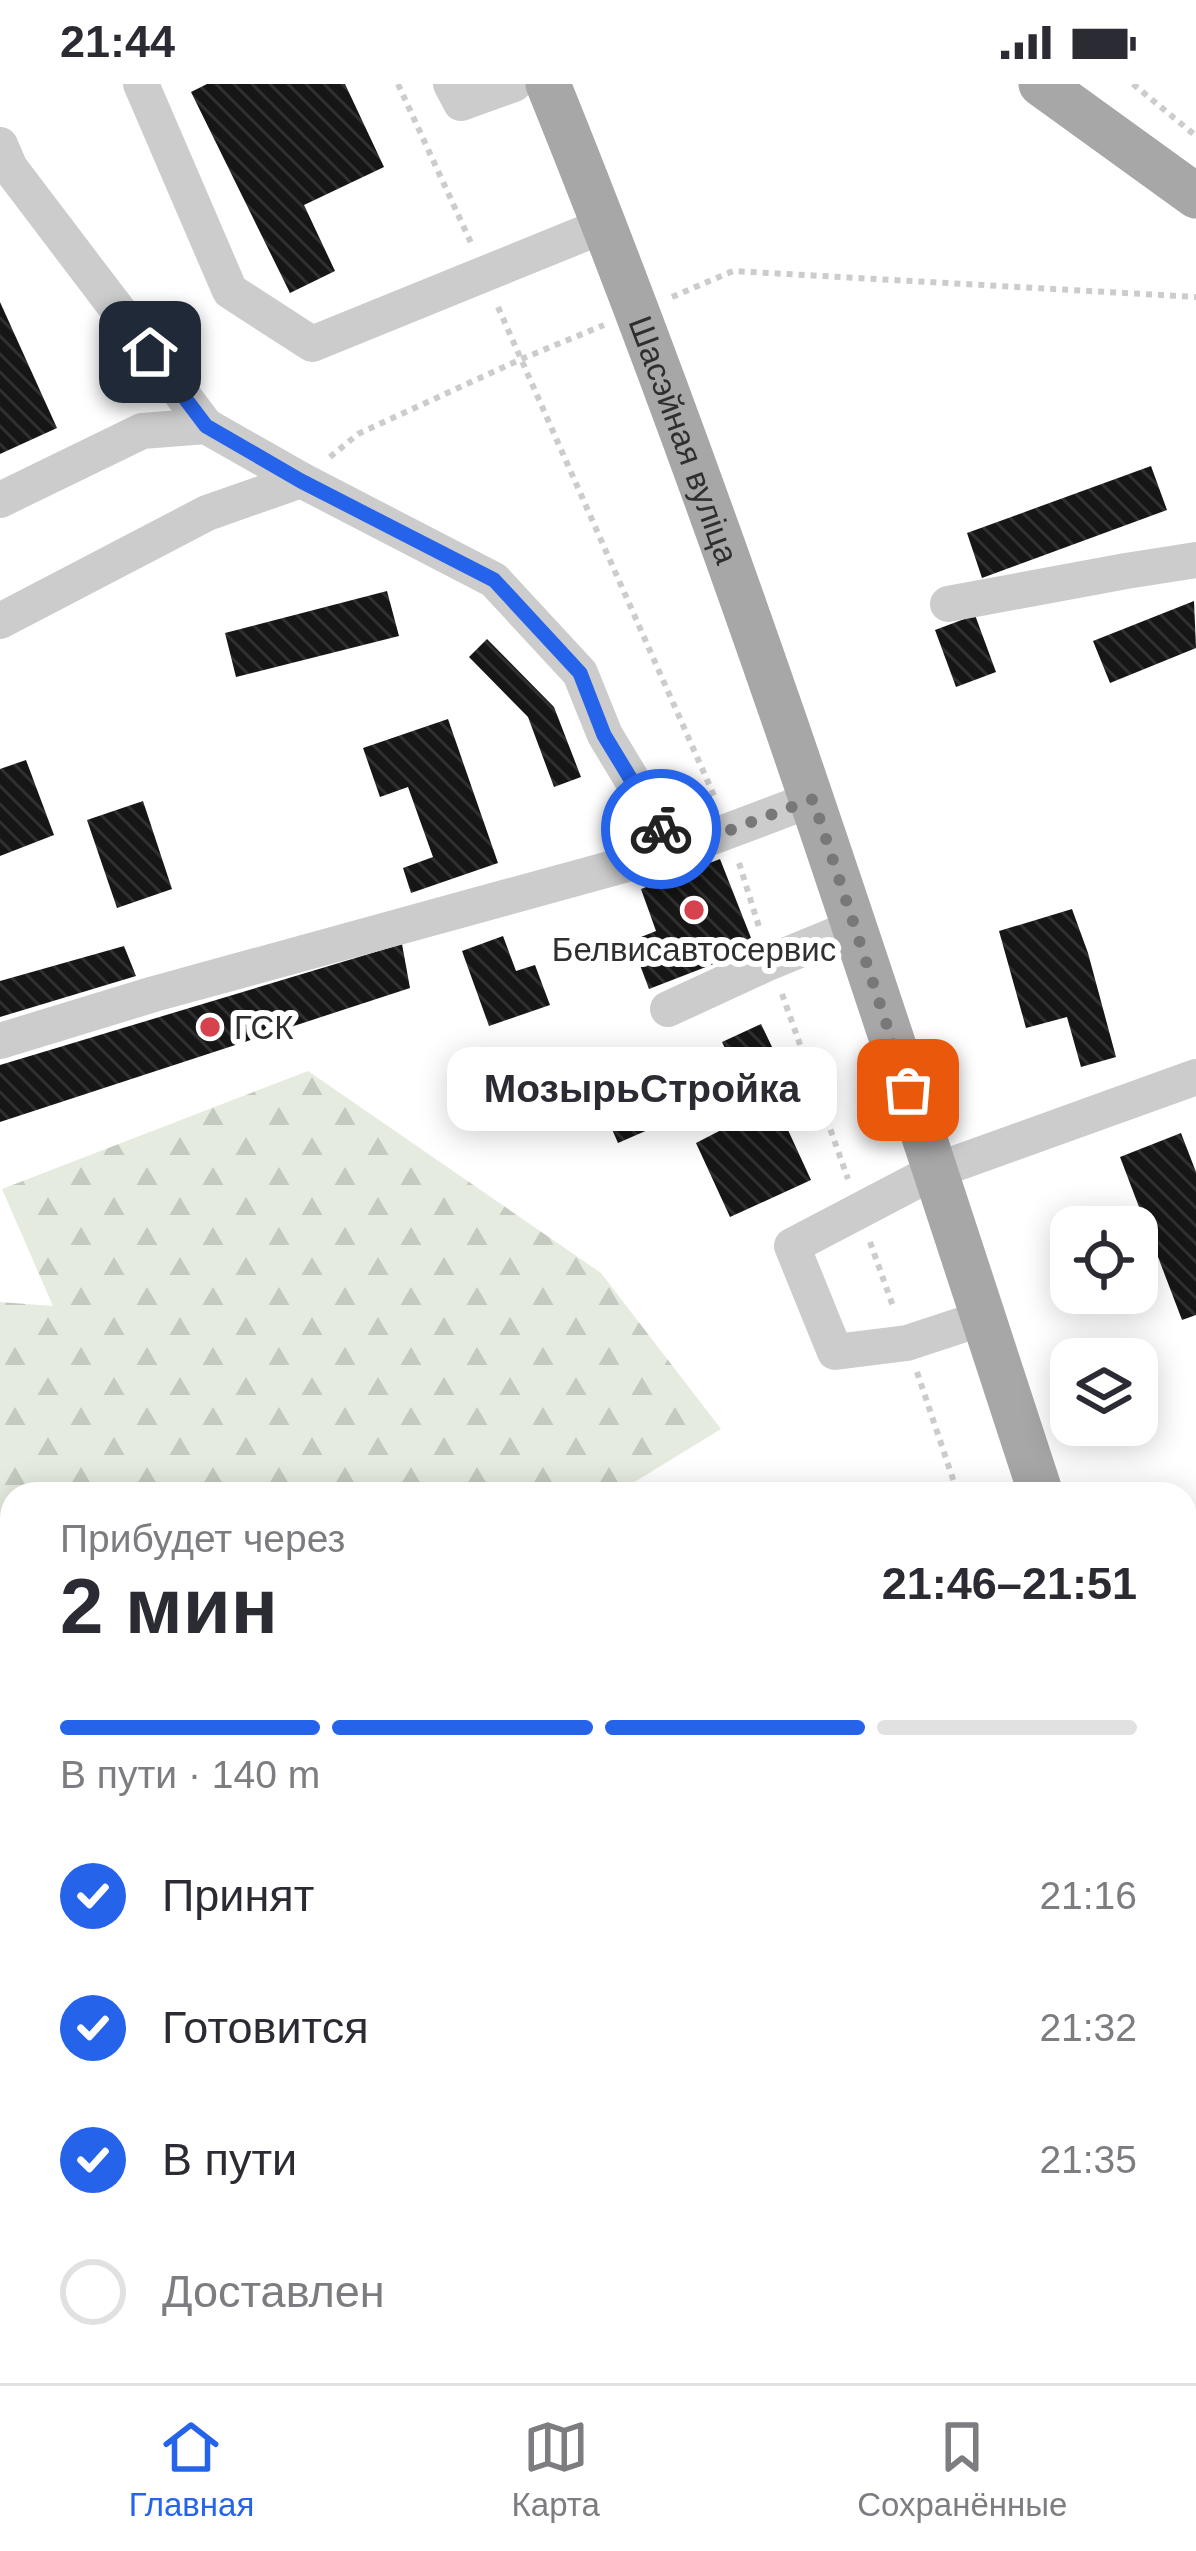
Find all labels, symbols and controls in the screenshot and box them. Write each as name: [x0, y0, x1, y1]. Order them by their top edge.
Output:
text: 21:44: [60, 16, 175, 67]
pin: [99, 301, 201, 403]
street label: Шасэйная вуліца: [621, 311, 746, 569]
icon: home: [117, 319, 183, 385]
courier: [601, 769, 721, 889]
icon: bike: [628, 796, 694, 862]
marker: Белвисавтосервис: [681, 897, 707, 923]
place label: Белвисавтосервис: [552, 931, 836, 968]
place label: ГСК: [234, 1009, 294, 1046]
marker: ГСК: [197, 1014, 223, 1040]
pin: [857, 1039, 959, 1141]
callout: МозырьСтройка: [446, 1048, 836, 1132]
icon: bag: [875, 1057, 941, 1123]
text: МозырьСтройка: [484, 1067, 800, 1110]
map controls: [1050, 1206, 1158, 1446]
button: locate: [1050, 1206, 1158, 1314]
button: layers: [1050, 1338, 1158, 1446]
text: Прибудет через: [60, 1517, 345, 1560]
text: 21:46–21:51: [882, 1558, 1137, 1609]
text: 2 мин: [60, 1562, 278, 1650]
text: В пути · 140 m: [60, 1753, 320, 1796]
icon: check: [60, 1863, 126, 1929]
text: Принят: [162, 1870, 314, 1921]
text: 21:16: [1039, 1874, 1137, 1917]
icon: check: [60, 1995, 126, 2061]
text: Готовится: [162, 2002, 369, 2053]
text: 21:32: [1039, 2006, 1137, 2049]
icon: check: [60, 2127, 126, 2193]
text: В пути: [162, 2134, 297, 2185]
text: 21:35: [1039, 2138, 1137, 2181]
text: Доставлен: [162, 2266, 385, 2317]
tab: Главная: [129, 2414, 254, 2524]
tab: Карта: [512, 2414, 600, 2524]
tab: Сохранённые: [857, 2414, 1067, 2524]

